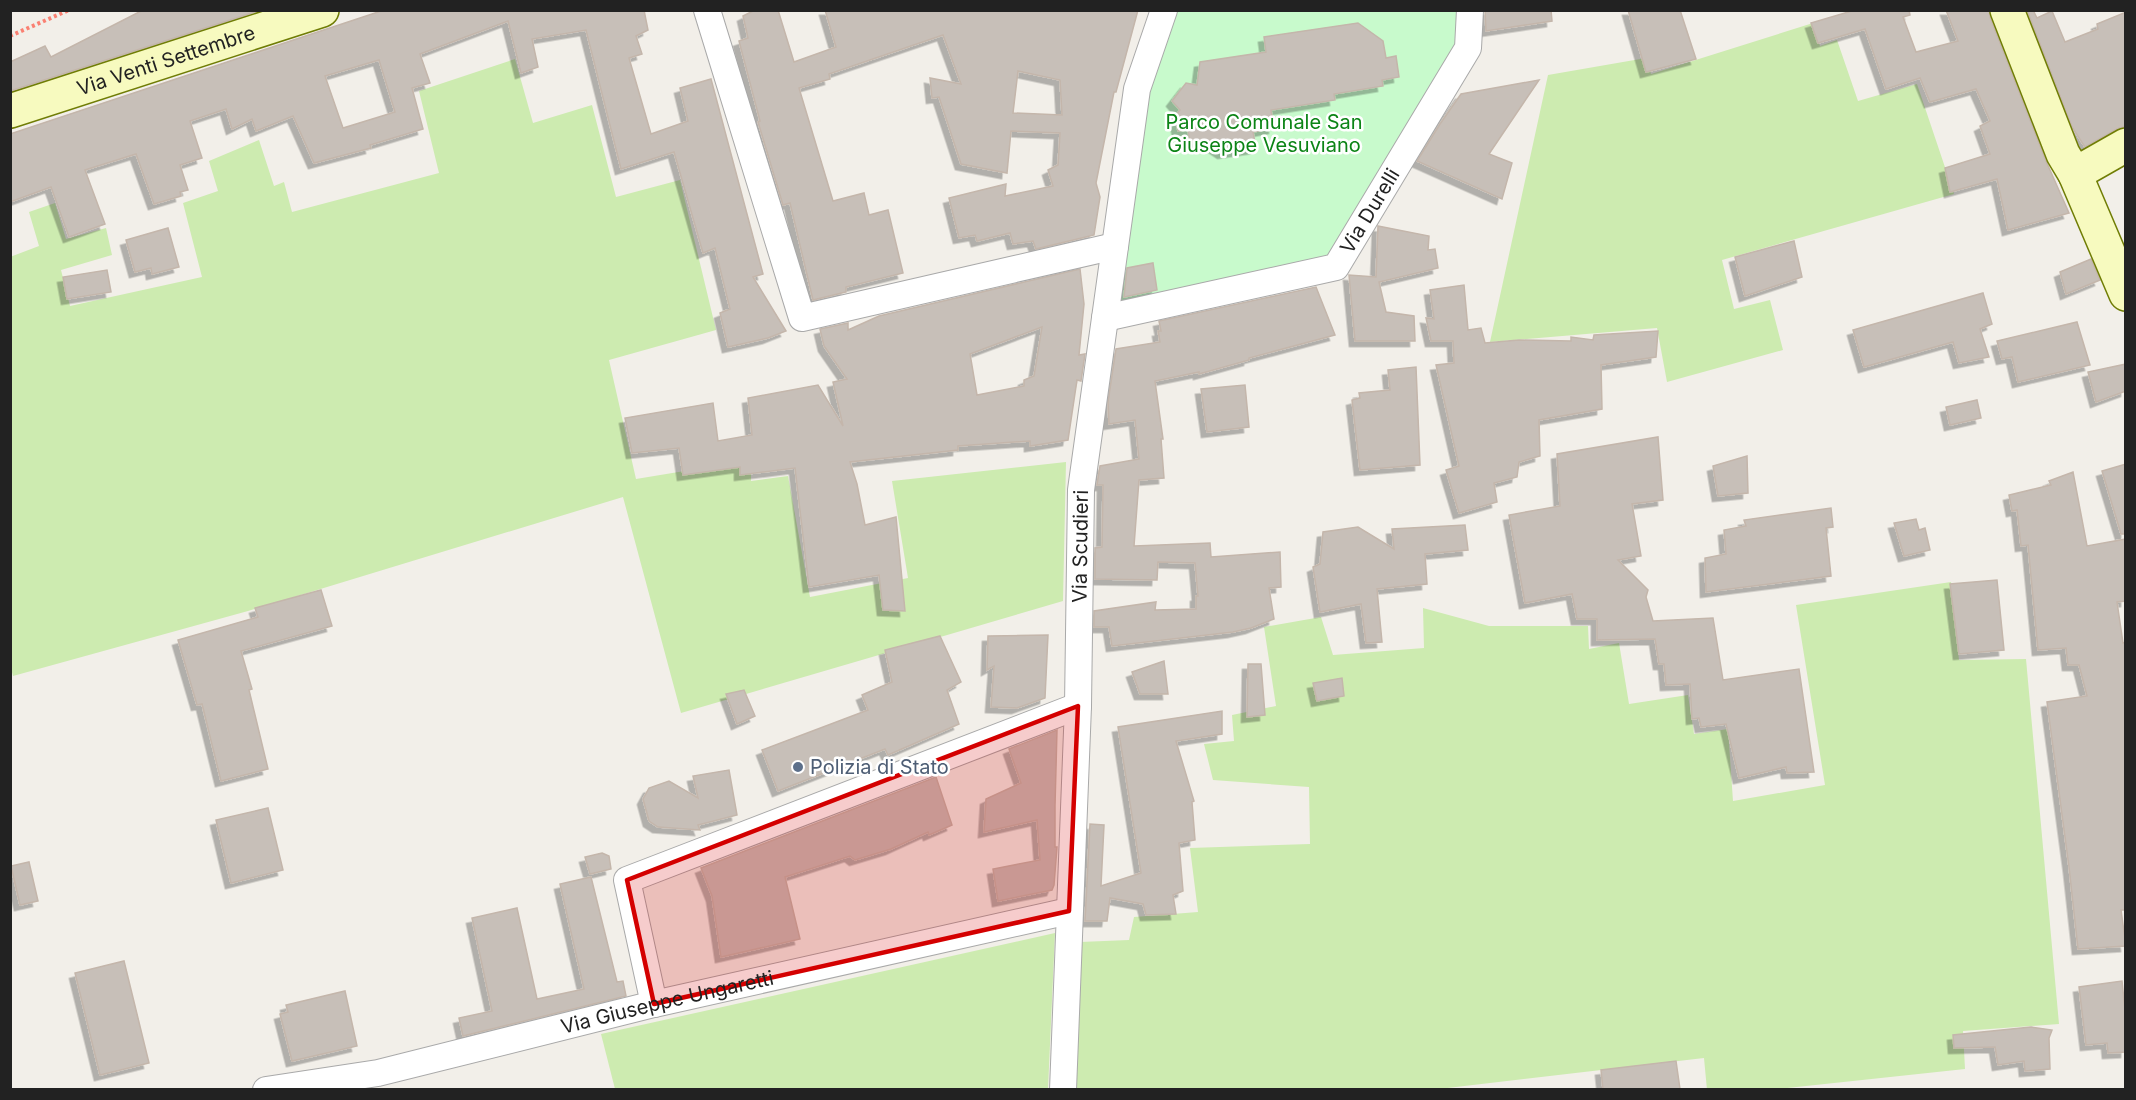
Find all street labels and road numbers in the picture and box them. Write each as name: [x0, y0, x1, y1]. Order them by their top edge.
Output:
street label: Via Venti Settembre: [74, 20, 258, 101]
street label: Via Durelli: [1335, 164, 1405, 258]
street label: Via Scudieri: [1067, 490, 1093, 603]
street label: Via Giuseppe Ungaretti: [558, 966, 776, 1039]

